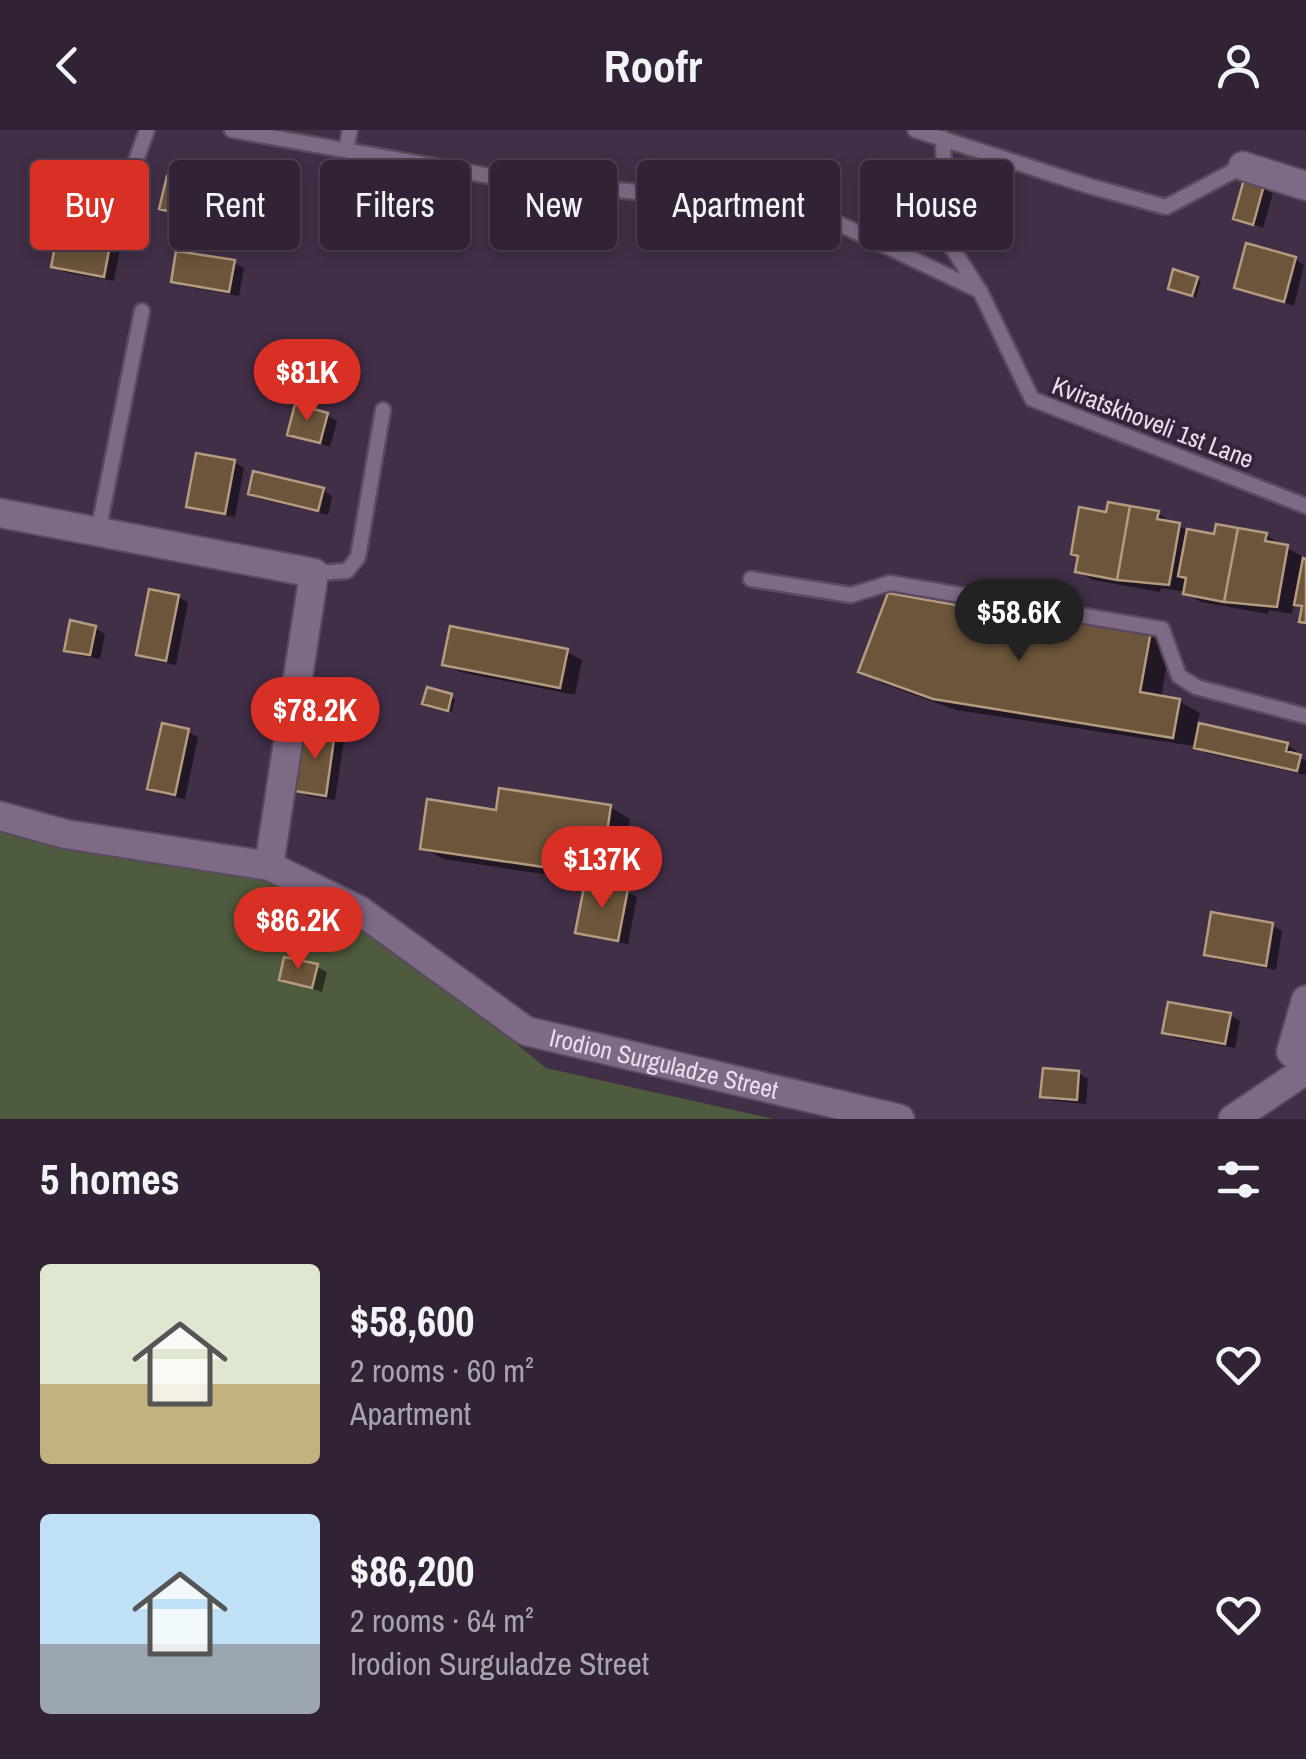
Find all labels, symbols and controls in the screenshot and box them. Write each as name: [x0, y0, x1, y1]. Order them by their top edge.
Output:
text: Roofr: [604, 35, 702, 96]
icon: back: [40, 38, 95, 93]
icon: person: [1211, 38, 1266, 93]
chip: Buy: [30, 160, 149, 250]
chip: Rent: [169, 160, 300, 250]
chip: Filters: [320, 160, 470, 250]
chip: New: [490, 160, 617, 250]
chip: Apartment: [637, 160, 840, 250]
chip: House: [860, 160, 1013, 250]
pin: $81K: [248, 339, 366, 424]
text: $81K: [276, 350, 338, 393]
street label: Kviratskhoveli 1st Lane: [1047, 368, 1259, 476]
pin: $58.6K: [938, 579, 1100, 664]
text: $58.6K: [977, 590, 1061, 633]
pin: $78.2K: [234, 677, 396, 762]
text: $78.2K: [273, 688, 357, 731]
pin: $137K: [532, 826, 672, 911]
text: $137K: [563, 837, 641, 880]
pin: $86.2K: [217, 887, 379, 972]
text: $86.2K: [256, 898, 340, 941]
street label: Irodion Surguladze Street: [546, 1020, 782, 1107]
text: 5 homes: [40, 1151, 180, 1207]
icon: filters: [1211, 1152, 1266, 1207]
text: $58,600: [350, 1293, 475, 1349]
icon: home: [120, 1304, 240, 1424]
icon: heart: [1211, 1337, 1266, 1392]
text: 2 rooms · 60 m²: [350, 1349, 534, 1392]
text: Apartment: [350, 1392, 471, 1435]
text: $86,200: [350, 1543, 475, 1599]
icon: home: [120, 1554, 240, 1674]
icon: heart: [1211, 1587, 1266, 1642]
text: 2 rooms · 64 m²: [350, 1599, 534, 1642]
text: Irodion Surguladze Street: [350, 1642, 649, 1685]

